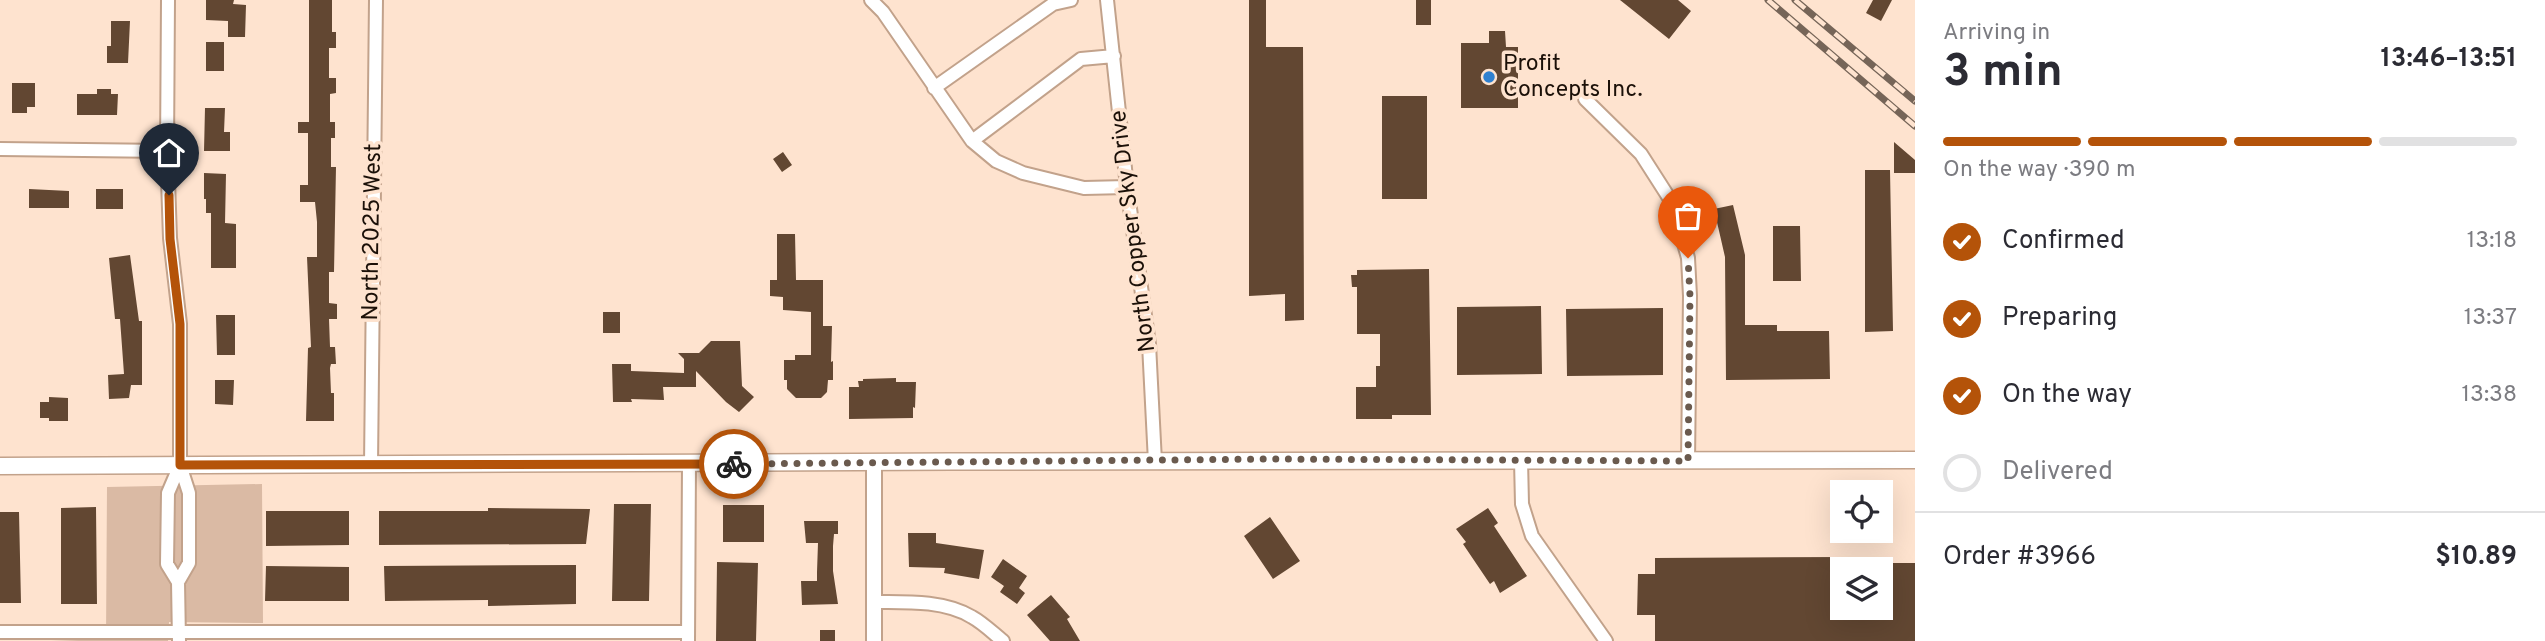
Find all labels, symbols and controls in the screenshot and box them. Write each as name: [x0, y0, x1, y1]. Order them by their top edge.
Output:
text: Arriving in: [1943, 19, 2050, 48]
text: 13:46–13:51: [2380, 43, 2517, 76]
text: 3 min: [1943, 44, 2063, 103]
place label: Profit Concepts Inc.: [1503, 50, 1643, 105]
marker: Profit Concepts Inc.: [1481, 69, 1497, 85]
street label: North Copper Sky Drive: [1105, 108, 1163, 354]
pin: [139, 123, 199, 195]
icon: home: [150, 134, 188, 172]
street label: North 2025 West: [357, 143, 389, 321]
text: On the way · 390 m: [1943, 156, 2135, 185]
pin: [1658, 186, 1718, 258]
icon: bag: [1669, 197, 1707, 235]
icon: check: [1943, 223, 1981, 261]
text: Confirmed: [2002, 225, 2125, 258]
text: 13:18: [2467, 227, 2517, 256]
icon: check: [1943, 300, 1981, 338]
text: Preparing: [2002, 302, 2117, 335]
text: 13:37: [2464, 304, 2517, 333]
icon: check: [1943, 377, 1981, 415]
text: On the way: [2002, 379, 2132, 412]
text: 13:38: [2462, 381, 2517, 410]
courier: [699, 429, 769, 499]
icon: bike: [715, 445, 753, 483]
text: Delivered: [2002, 456, 2113, 489]
map controls: [1830, 480, 1893, 620]
button: locate: [1830, 480, 1893, 543]
text: Order #3966: [1943, 541, 2096, 574]
text: $10.89: [2435, 541, 2517, 574]
button: layers: [1830, 557, 1893, 620]

